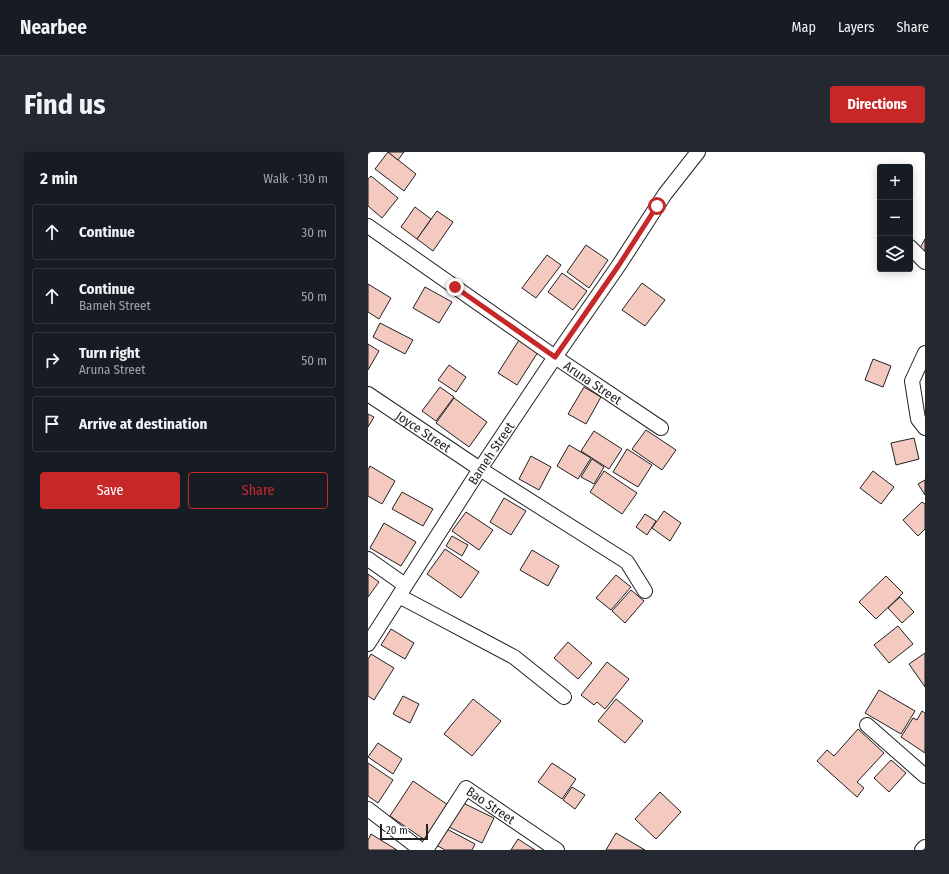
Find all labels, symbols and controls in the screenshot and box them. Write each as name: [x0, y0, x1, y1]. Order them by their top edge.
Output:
text: Nearbee: [20, 16, 87, 39]
text: Map: [792, 19, 816, 36]
text: Layers: [838, 19, 874, 36]
text: Share: [896, 19, 929, 36]
button: Directions: [830, 86, 925, 123]
text: Find us: [24, 88, 106, 121]
map controls: [877, 164, 913, 272]
button: +: [877, 164, 913, 200]
text: 2 min: [40, 168, 78, 189]
text: Walk · 130 m: [263, 171, 328, 186]
route start: [648, 197, 666, 215]
button: −: [877, 200, 913, 236]
icon: ahead: [41, 221, 63, 243]
text: Continue: [79, 223, 135, 241]
text: 30 m: [301, 225, 327, 240]
button: layers: [877, 236, 913, 272]
route end: [446, 278, 464, 296]
text: Continue: [79, 280, 135, 298]
icon: ahead: [41, 285, 63, 307]
text: 50 m: [301, 289, 327, 304]
text: Bameh Street: [79, 298, 151, 313]
text: Turn right: [79, 344, 140, 362]
icon: right: [41, 349, 63, 371]
text: 50 m: [301, 353, 327, 368]
street label: Aruna Street: [561, 358, 625, 408]
text: Aruna Street: [79, 362, 145, 377]
street label: Joyce Street: [393, 408, 455, 455]
icon: arrive: [41, 413, 63, 435]
text: Arrive at destination: [79, 415, 207, 433]
street label: Bameh Street: [465, 418, 517, 487]
button: Save: [40, 472, 180, 509]
button: Share: [188, 472, 328, 509]
street label: Bao Street: [464, 783, 519, 827]
scale bar: [380, 822, 428, 841]
text: 20 m: [386, 824, 408, 837]

